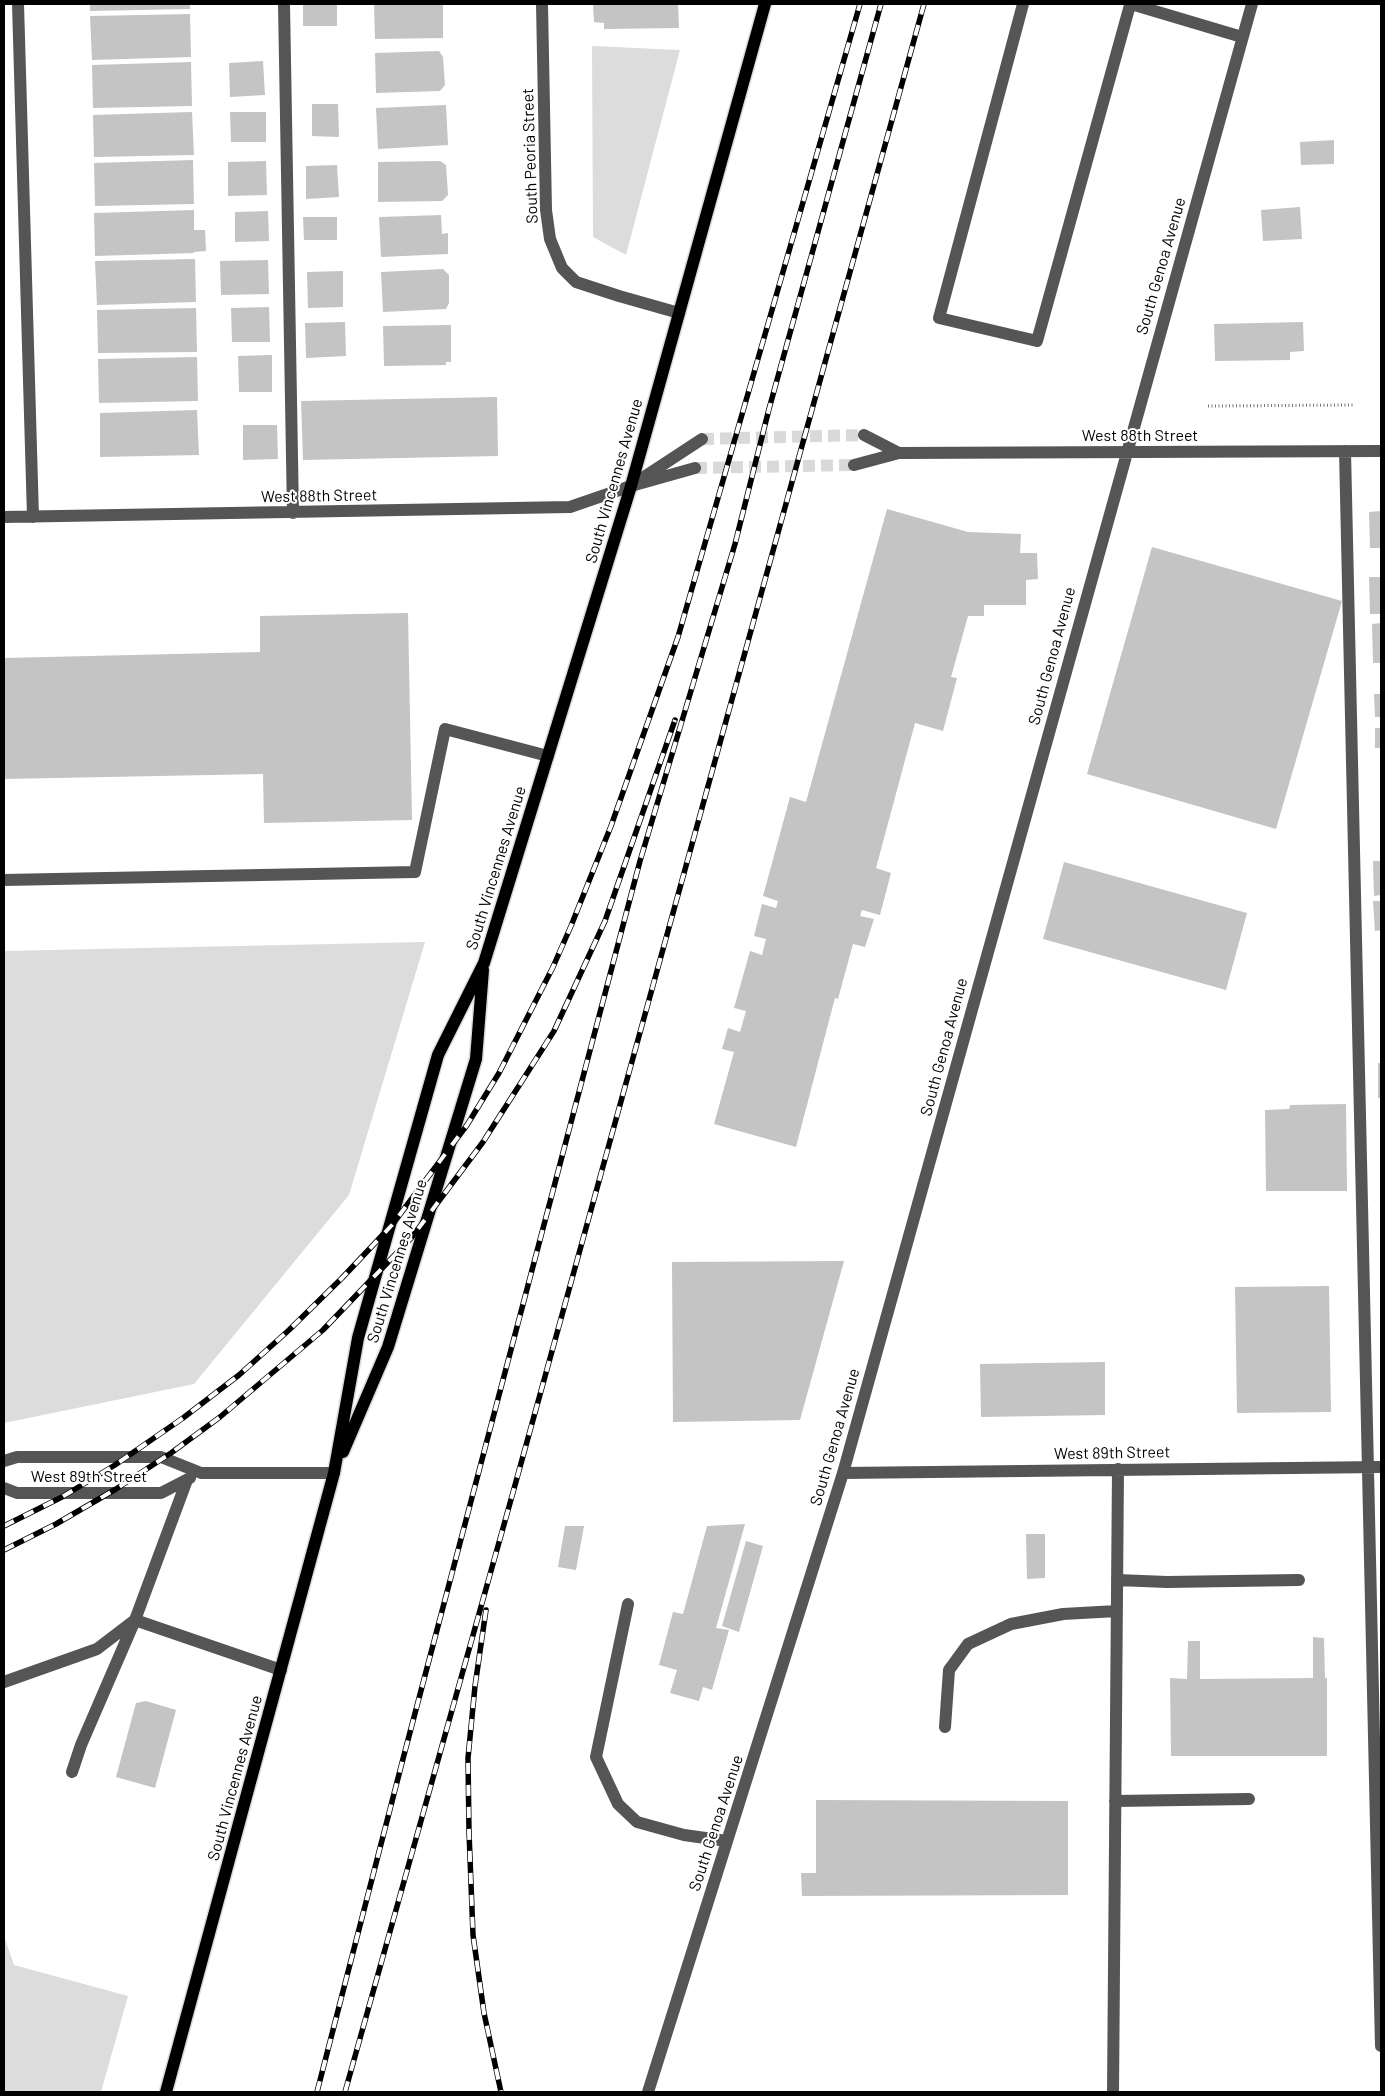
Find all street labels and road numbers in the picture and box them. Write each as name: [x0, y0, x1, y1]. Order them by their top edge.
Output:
street label: South Peoria Street: [518, 88, 542, 224]
street label: South Genoa Avenue: [1132, 195, 1190, 337]
street label: South Vincennes Avenue: [581, 396, 647, 566]
street label: West 88th Street: [1082, 426, 1198, 446]
street label: West 88th Street: [261, 485, 377, 507]
street label: South Genoa Avenue: [1024, 585, 1080, 727]
street label: South Vincennes Avenue: [462, 784, 530, 952]
street label: South Genoa Avenue: [916, 976, 972, 1118]
street label: South Vincennes Avenue: [363, 1177, 431, 1345]
street label: South Genoa Avenue: [806, 1366, 864, 1508]
street label: West 89th Street: [1054, 1442, 1170, 1464]
street label: West 89th Street: [31, 1467, 147, 1487]
street label: South Vincennes Avenue: [204, 1693, 266, 1863]
street label: South Genoa Avenue: [685, 1752, 747, 1894]

